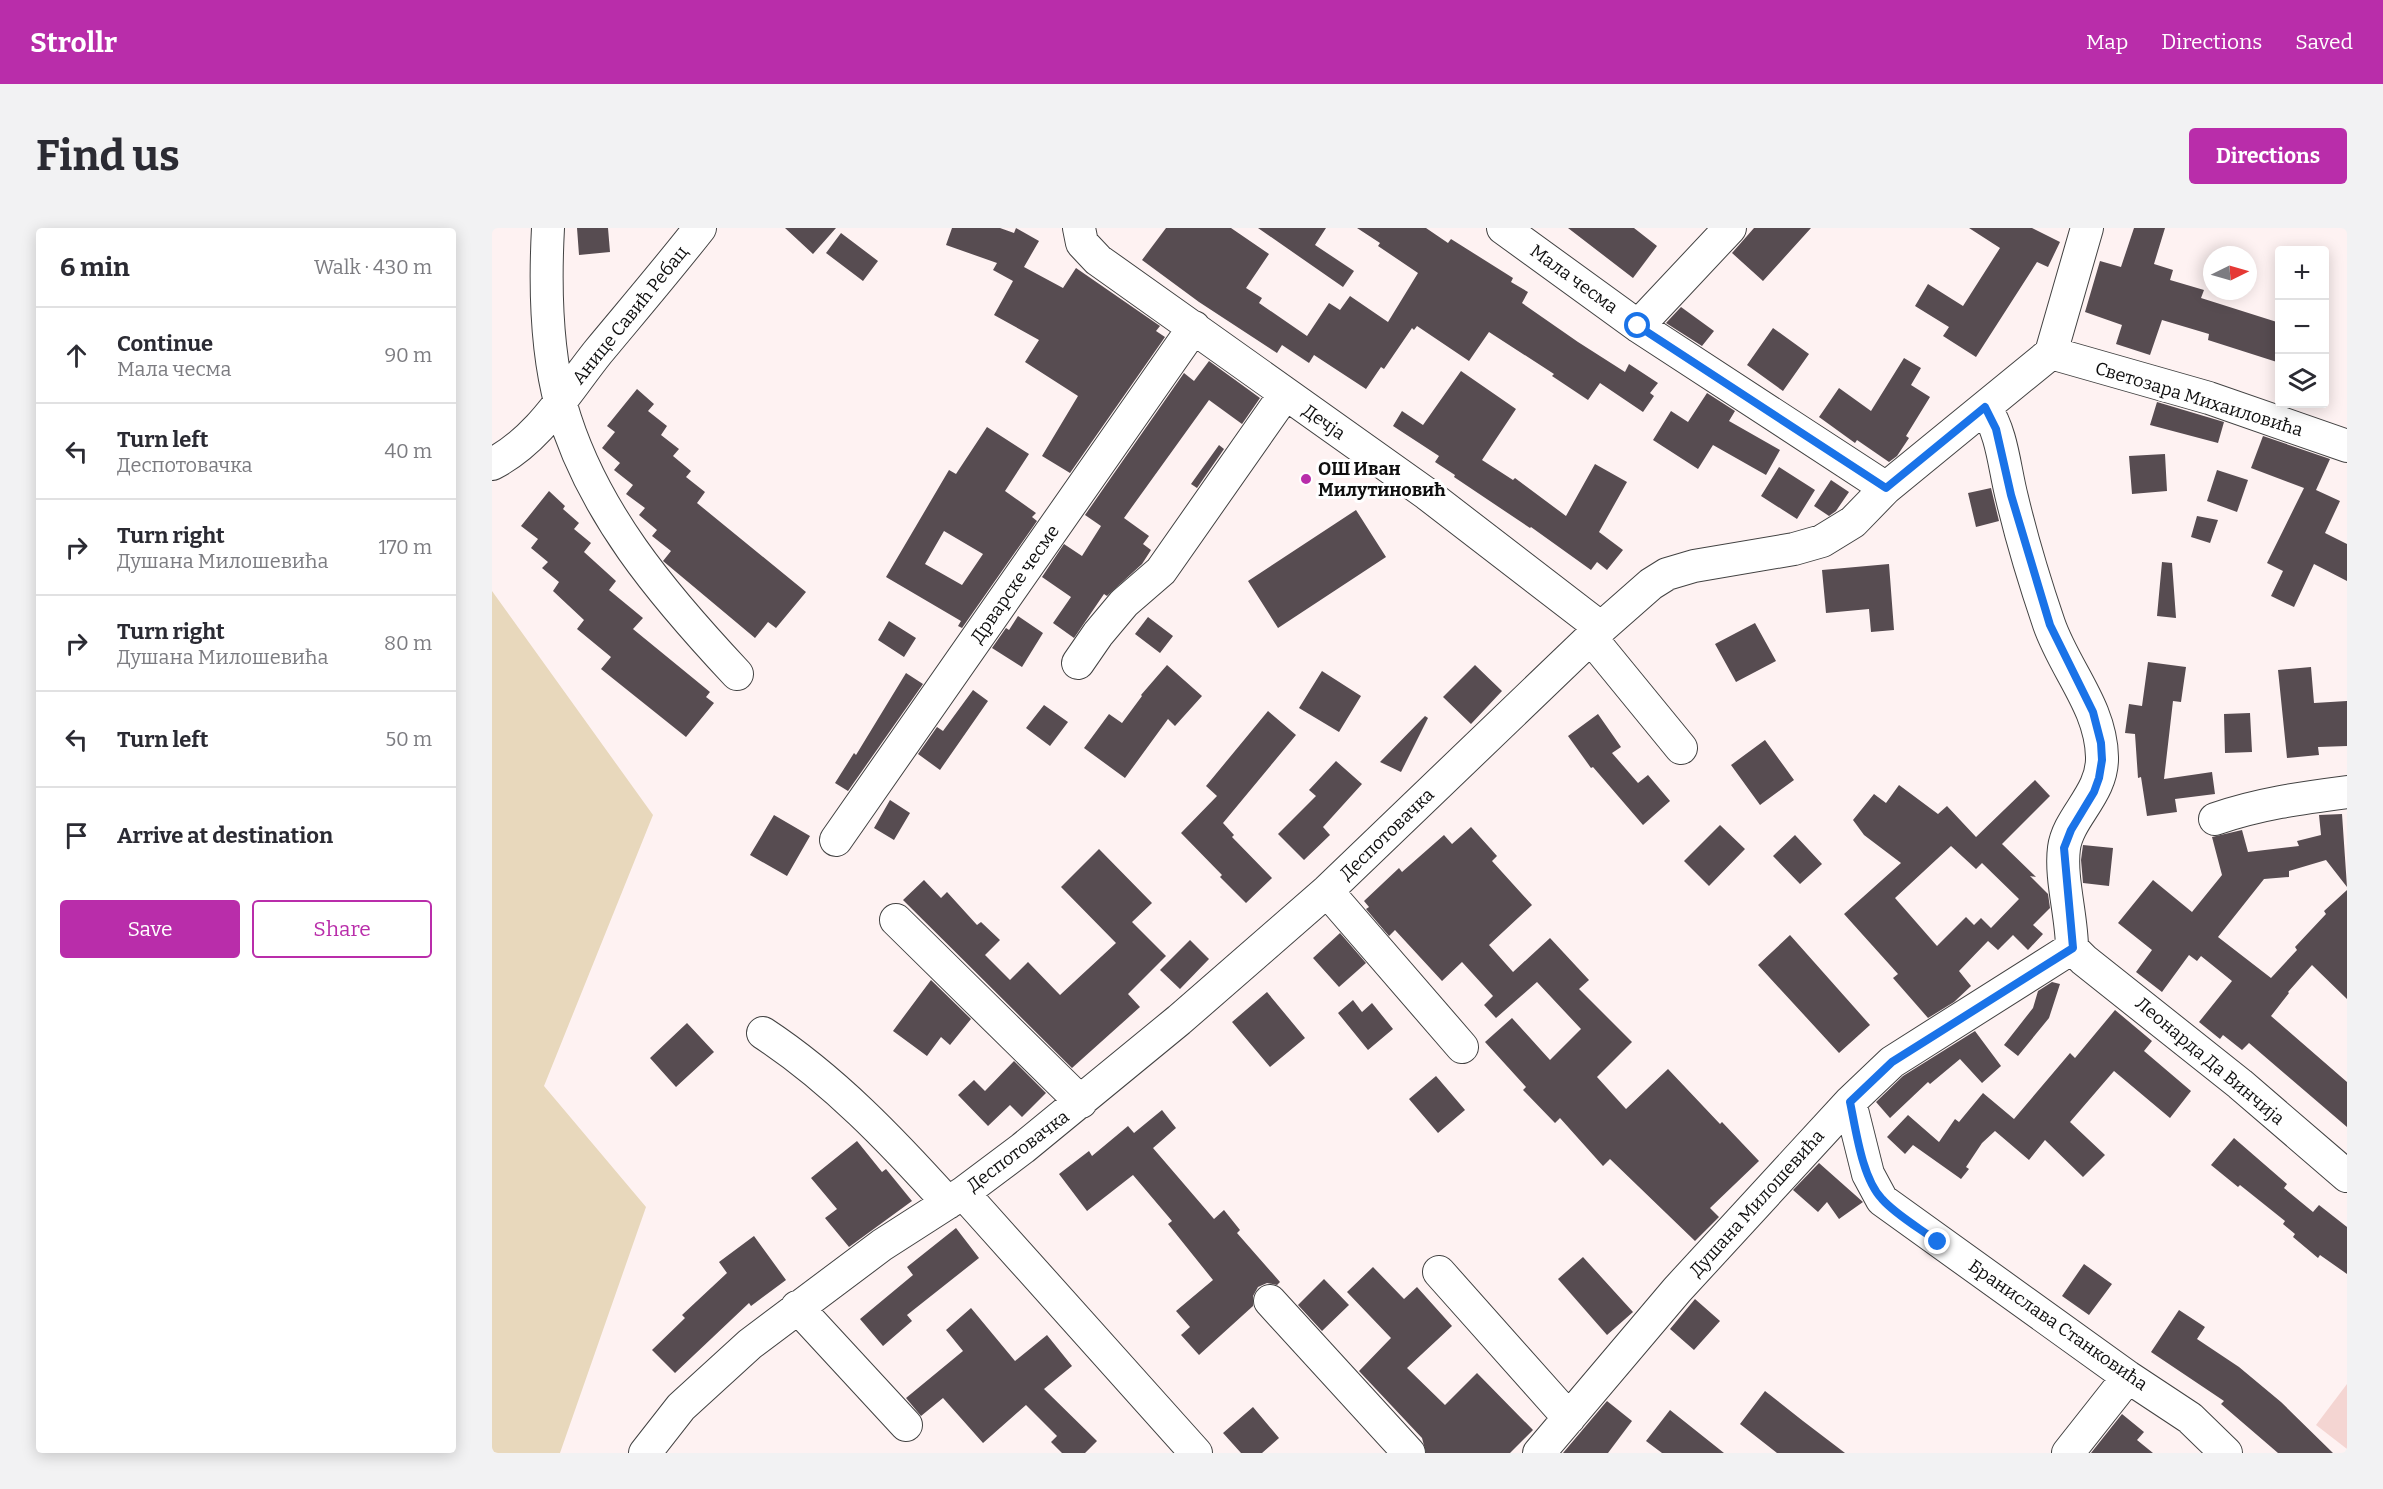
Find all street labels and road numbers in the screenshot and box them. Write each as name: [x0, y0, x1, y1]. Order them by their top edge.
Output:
street label: Мала чесма: [1526, 240, 1622, 318]
street label: Анице Савић Ребац: [567, 241, 693, 389]
street label: Светозара Михаиловића: [2092, 357, 2306, 441]
street label: Дечја: [1298, 399, 1350, 445]
street label: Дрварске чесме: [966, 521, 1064, 647]
street label: Деспотовачка: [1335, 784, 1439, 884]
street label: Леонарда Да Винчија: [2131, 992, 2289, 1130]
street label: Деспотовачка: [963, 1105, 1073, 1196]
street label: Душана Милошевића: [1685, 1125, 1829, 1281]
street label: Бранислава Станковића: [1964, 1255, 2152, 1395]

